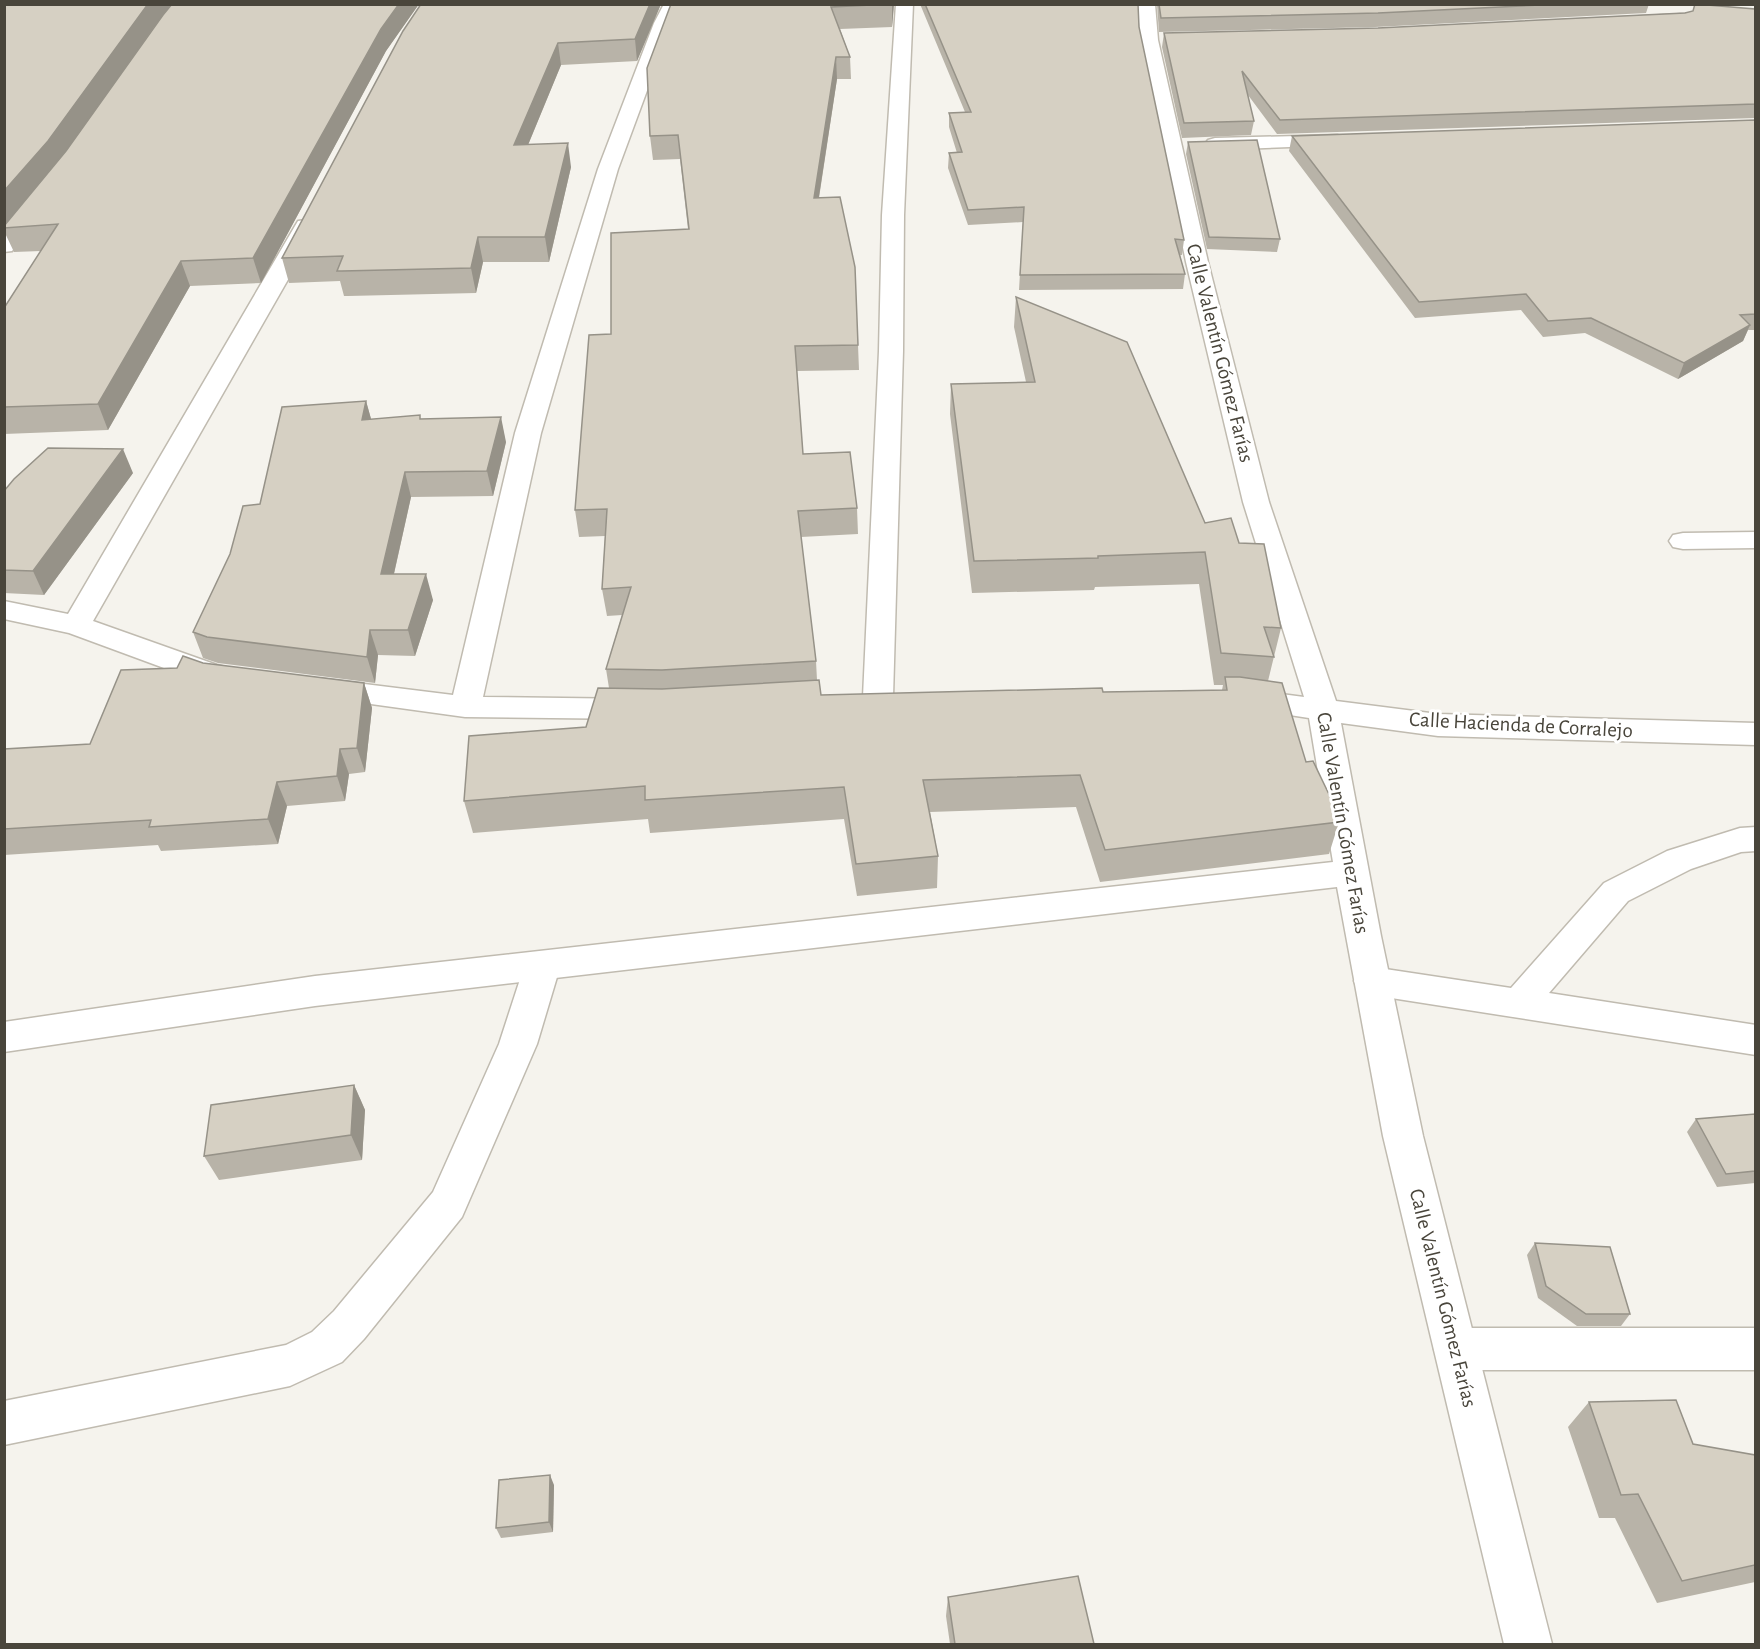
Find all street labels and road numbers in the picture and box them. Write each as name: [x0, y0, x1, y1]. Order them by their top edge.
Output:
street label: Calle Valentín Gómez Farías: [1183, 242, 1257, 464]
street label: Calle Hacienda de Corralejo: [1409, 709, 1633, 741]
street label: Calle Valentín Gómez Farías: [1313, 711, 1373, 935]
street label: Calle Valentín Gómez Farías: [1406, 1187, 1480, 1409]

